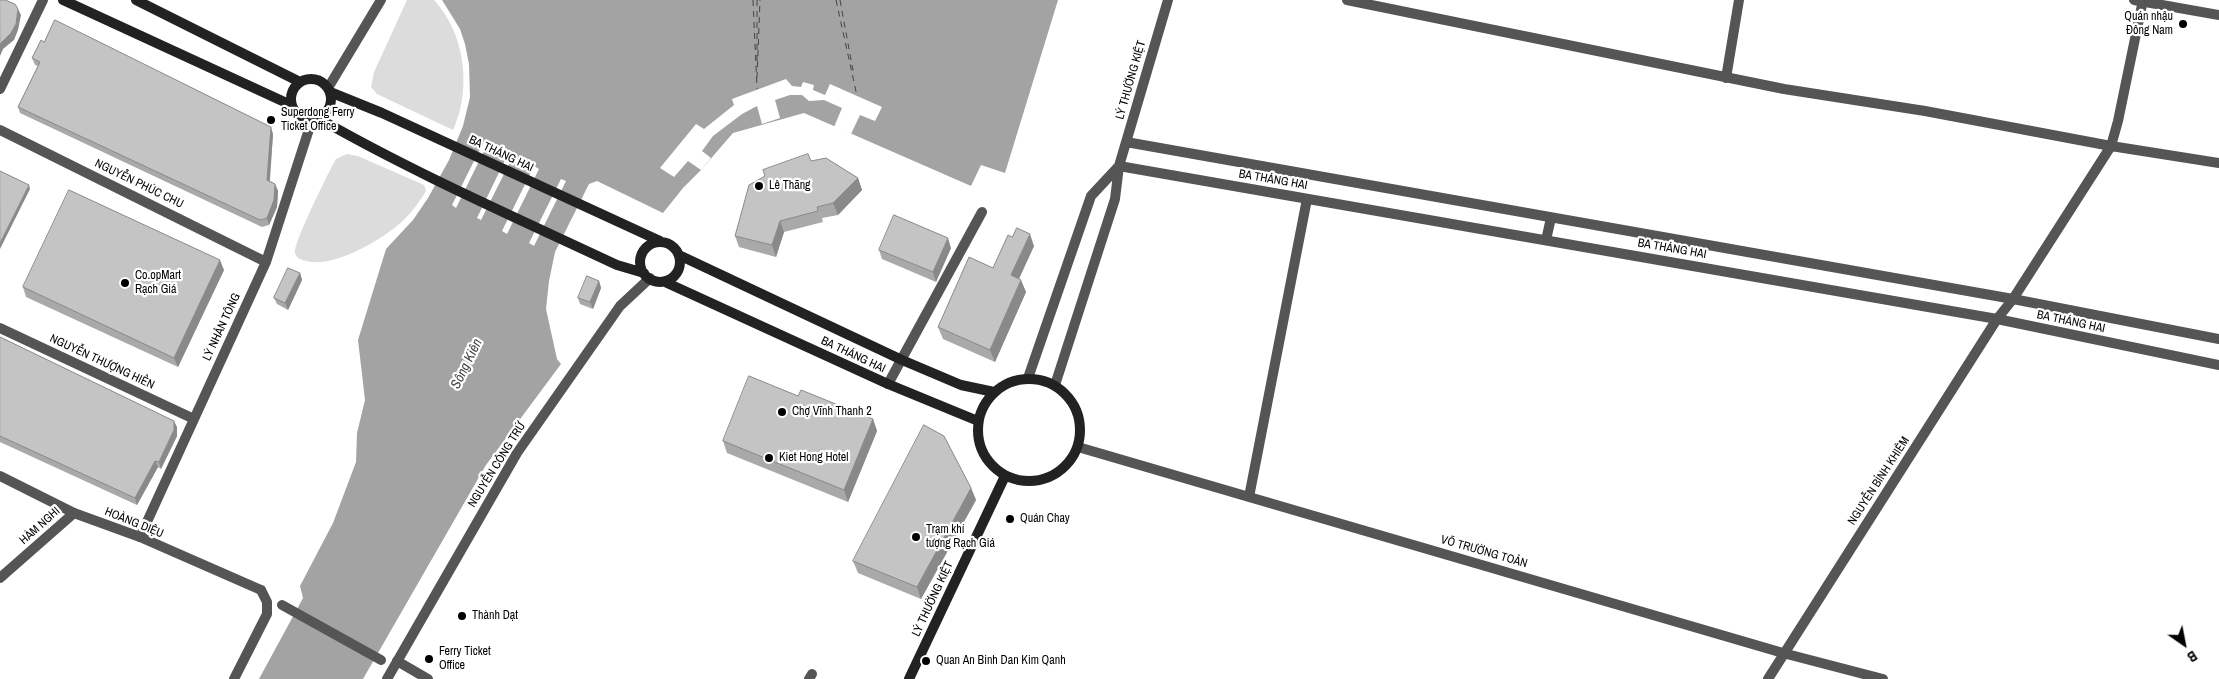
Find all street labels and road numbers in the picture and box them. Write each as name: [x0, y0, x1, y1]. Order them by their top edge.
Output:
street label: LÝ THƯỜNG KIỆT: [1113, 39, 1149, 121]
street label: BA THÁNG HAI: [466, 133, 536, 175]
street label: NGUYỄN PHÚC CHU: [92, 156, 186, 212]
street label: BA THÁNG HAI: [1238, 167, 1308, 193]
street label: BA THÁNG HAI: [1637, 236, 1707, 262]
street label: LÝ NHÂN TÔNG: [200, 291, 244, 363]
street label: BA THÁNG HAI: [2036, 308, 2106, 336]
street label: NGUYỄN THƯỢNG HIỀN: [47, 331, 157, 393]
street label: BA THÁNG HAI: [818, 334, 888, 376]
street label: NGUYỄN CÔNG TRỨ: [465, 420, 529, 510]
street label: NGUYỄN BỈNH KHIÊM: [1845, 434, 1913, 528]
street label: HÀM NGHI: [17, 504, 63, 548]
street label: HOÀNG DIỆU: [102, 505, 166, 541]
street label: VÕ TRƯỜNG TOẢN: [1439, 533, 1529, 571]
street label: LÝ THƯỜNG KIỆT: [909, 559, 957, 639]

